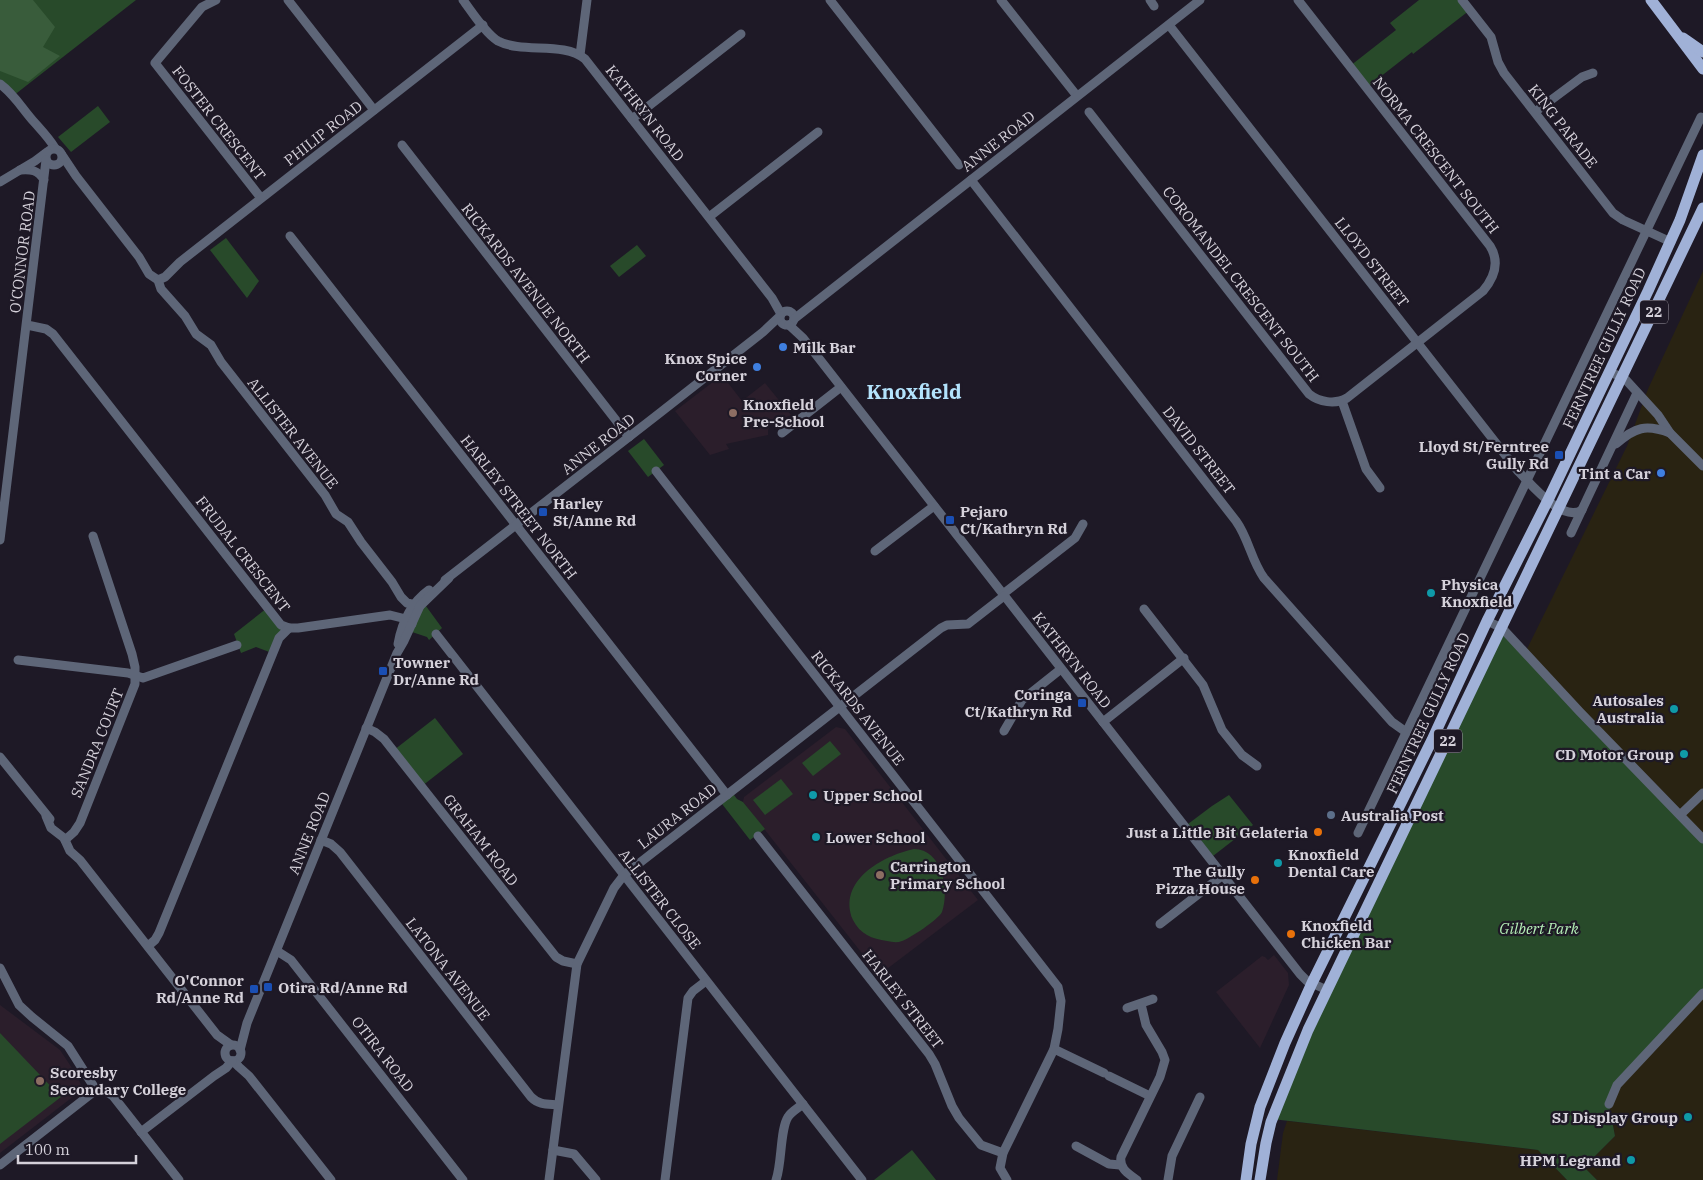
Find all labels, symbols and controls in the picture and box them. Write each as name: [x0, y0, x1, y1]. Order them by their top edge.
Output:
street label: KATHRYN ROAD: [601, 61, 689, 165]
street label: FOSTER CRESCENT: [168, 62, 270, 184]
street label: NORMA CRESCENT SOUTH: [1369, 73, 1503, 237]
street label: KING PARADE: [1524, 80, 1602, 172]
street label: PHILIP ROAD: [280, 96, 366, 170]
street label: ANNE ROAD: [958, 106, 1038, 176]
street label: COROMANDEL CRESCENT SOUTH: [1159, 182, 1323, 386]
street label: O'CONNOR ROAD: [5, 190, 39, 314]
street label: RICKARDS AVENUE NORTH: [458, 199, 594, 367]
street label: LLOYD STREET: [1331, 213, 1413, 311]
street label: FERNTREE GULLY ROAD: [1558, 264, 1650, 432]
road number: 22: [1640, 300, 1668, 324]
place label: Milk Bar: [793, 338, 856, 357]
marker: Milk Bar: [777, 341, 789, 353]
place label: Knox Spice Corner: [665, 349, 748, 385]
marker: Knox Spice Corner: [751, 361, 763, 373]
street label: ALLISTER AVENUE: [244, 373, 342, 493]
district label: Knoxfield: [866, 378, 962, 405]
place label: Knoxfield Pre-School: [743, 395, 825, 431]
street label: DAVID STREET: [1159, 402, 1239, 498]
marker: Knoxfield Pre-School: [727, 407, 739, 419]
street label: ANNE ROAD: [558, 409, 638, 479]
street label: HARLEY STREET NORTH: [457, 431, 581, 583]
place label: Lloyd St/Ferntree Gully Rd: [1419, 437, 1550, 473]
marker: Lloyd St/Ferntree Gully Rd: [1553, 449, 1565, 461]
place label: Tint a Car: [1578, 464, 1652, 483]
marker: Tint a Car: [1655, 467, 1667, 479]
street label: FRUDAL CRESCENT: [192, 492, 294, 616]
place label: Harley St/Anne Rd: [553, 494, 637, 530]
place label: Pejaro Ct/Kathryn Rd: [960, 502, 1068, 538]
marker: Harley St/Anne Rd: [537, 506, 549, 518]
marker: Pejaro Ct/Kathryn Rd: [944, 514, 956, 526]
place label: Physica Knoxfield: [1441, 575, 1513, 611]
marker: Physica Knoxfield: [1425, 587, 1437, 599]
street label: KATHRYN ROAD: [1028, 608, 1116, 712]
street label: FERNTREE GULLY ROAD: [1382, 629, 1474, 797]
street label: RICKARDS AVENUE: [807, 647, 909, 769]
place label: Towner Dr/Anne Rd: [393, 653, 480, 689]
marker: Towner Dr/Anne Rd: [377, 665, 389, 677]
street label: SANDRA COURT: [66, 685, 128, 800]
place label: Coringa Ct/Kathryn Rd: [965, 685, 1073, 721]
place label: Autosales Australia: [1593, 691, 1664, 727]
marker: Coringa Ct/Kathryn Rd: [1076, 697, 1088, 709]
marker: Autosales Australia: [1668, 703, 1680, 715]
road number: 22: [1434, 729, 1462, 752]
place label: CD Motor Group: [1555, 745, 1674, 764]
marker: CD Motor Group: [1678, 748, 1690, 760]
street label: LAURA ROAD: [634, 779, 720, 853]
place label: Upper School: [823, 786, 923, 805]
street label: ANNE ROAD: [284, 789, 334, 877]
marker: Upper School: [807, 789, 819, 801]
street label: GRAHAM ROAD: [439, 790, 523, 890]
place label: Australia Post: [1341, 806, 1444, 825]
marker: Australia Post: [1325, 809, 1337, 821]
place label: Just a Little Bit Gelateria: [1126, 823, 1308, 842]
marker: Just a Little Bit Gelateria: [1312, 826, 1324, 838]
place label: Lower School: [826, 828, 926, 847]
marker: Lower School: [810, 831, 822, 843]
street label: ALLISTER CLOSE: [615, 845, 705, 953]
place label: Knoxfield Dental Care: [1288, 845, 1375, 881]
place label: Carrington Primary School: [890, 857, 1005, 893]
marker: Knoxfield Dental Care: [1272, 857, 1284, 869]
place label: The Gully Pizza House: [1156, 862, 1245, 898]
marker: Carrington Primary School: [874, 869, 886, 881]
marker: The Gully Pizza House: [1249, 874, 1261, 886]
street label: LATONA AVENUE: [402, 914, 494, 1024]
place label: Knoxfield Chicken Bar: [1301, 916, 1392, 952]
park label: Gilbert Park: [1499, 919, 1579, 938]
marker: Knoxfield Chicken Bar: [1285, 928, 1297, 940]
street label: HARLEY STREET: [858, 946, 948, 1053]
place label: O'Connor Rd/Anne Rd: [156, 971, 245, 1007]
place label: Otira Rd/Anne Rd: [278, 978, 408, 997]
marker: Otira Rd/Anne Rd: [262, 981, 274, 993]
marker: O'Connor Rd/Anne Rd: [248, 983, 260, 995]
street label: OTIRA ROAD: [348, 1012, 418, 1096]
place label: Scoresby Secondary College: [50, 1063, 186, 1099]
marker: Scoresby Secondary College: [34, 1075, 46, 1087]
place label: SJ Display Group: [1552, 1108, 1678, 1127]
marker: SJ Display Group: [1682, 1111, 1694, 1123]
scale bar: [18, 1132, 135, 1164]
text: 100 m: [25, 1140, 70, 1159]
place label: HPM Legrand: [1520, 1151, 1622, 1170]
marker: HPM Legrand: [1625, 1154, 1637, 1166]

